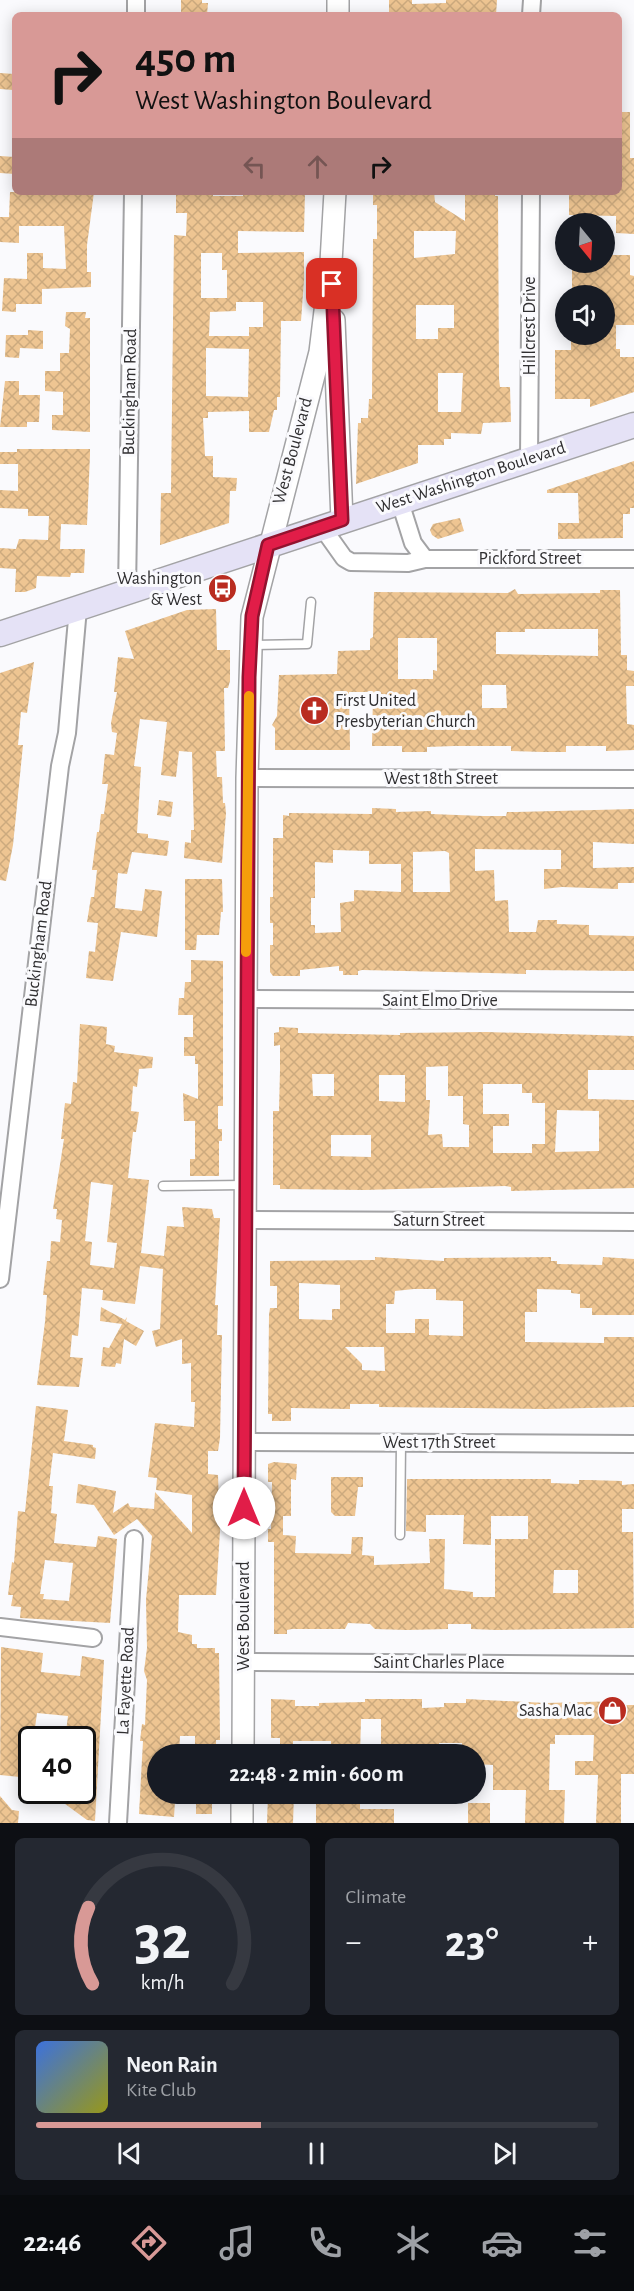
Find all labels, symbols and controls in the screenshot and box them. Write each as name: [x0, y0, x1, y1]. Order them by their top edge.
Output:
icon: right: [36, 36, 114, 114]
text: 450 m: [135, 38, 236, 80]
text: West Washington Boulevard: [135, 87, 432, 114]
icon: left: [238, 150, 271, 183]
icon: ahead: [301, 150, 334, 183]
icon: right: [364, 150, 397, 183]
north arrow: [555, 213, 615, 273]
map controls: [555, 213, 615, 345]
pin: [306, 258, 357, 309]
icon: arrive: [315, 267, 348, 300]
street label: Hillcrest Drive: [521, 276, 539, 376]
button: sound: [555, 285, 615, 345]
street label: Buckingham Road: [120, 328, 140, 456]
street label: West Boulevard: [270, 396, 316, 506]
street label: West Washington Boulevard: [374, 439, 568, 517]
street label: Pickford Street: [478, 550, 582, 568]
place label: Washington & West: [117, 570, 202, 609]
bus stop icon: Washington & West: [207, 573, 239, 605]
place label: First United Presbyterian Church: [335, 692, 476, 731]
church icon: First United Presbyterian Church: [298, 695, 330, 727]
street label: West 18th Street: [384, 770, 498, 788]
street label: Buckingham Road: [22, 880, 56, 1008]
street label: Saint Elmo Drive: [382, 992, 498, 1010]
street label: Saturn Street: [393, 1212, 485, 1230]
street label: West 17th Street: [382, 1434, 496, 1452]
position arrow: [212, 1476, 276, 1540]
street label: West Boulevard: [235, 1561, 253, 1671]
street label: La Fayette Road: [114, 1627, 138, 1735]
street label: Saint Charles Place: [373, 1654, 505, 1672]
shop icon: Sasha Mac: [597, 1695, 629, 1727]
place label: Sasha Mac: [519, 1702, 592, 1720]
speed limit sign: 40: [18, 1726, 96, 1804]
text: 22:48 · 2 min · 600 m: [229, 1763, 404, 1785]
text: Climate: [346, 1887, 406, 1907]
text: 32: [134, 1908, 190, 1970]
text: 23°: [445, 1920, 499, 1965]
text: −: [346, 1926, 361, 1959]
text: +: [582, 1926, 598, 1959]
text: km/h: [140, 1972, 184, 1993]
text: Neon Rain: [126, 2054, 218, 2076]
text: Kite Club: [126, 2080, 196, 2100]
icon: previous: [113, 2137, 146, 2170]
icon: pause: [300, 2137, 333, 2170]
icon: next: [488, 2137, 521, 2170]
icon: directions: [128, 2222, 170, 2264]
icon: music: [216, 2222, 258, 2264]
icon: phone: [304, 2222, 346, 2264]
icon: climate: [392, 2222, 434, 2264]
icon: car: [481, 2222, 523, 2264]
icon: filters: [569, 2222, 611, 2264]
text: 22:46: [23, 2229, 81, 2256]

